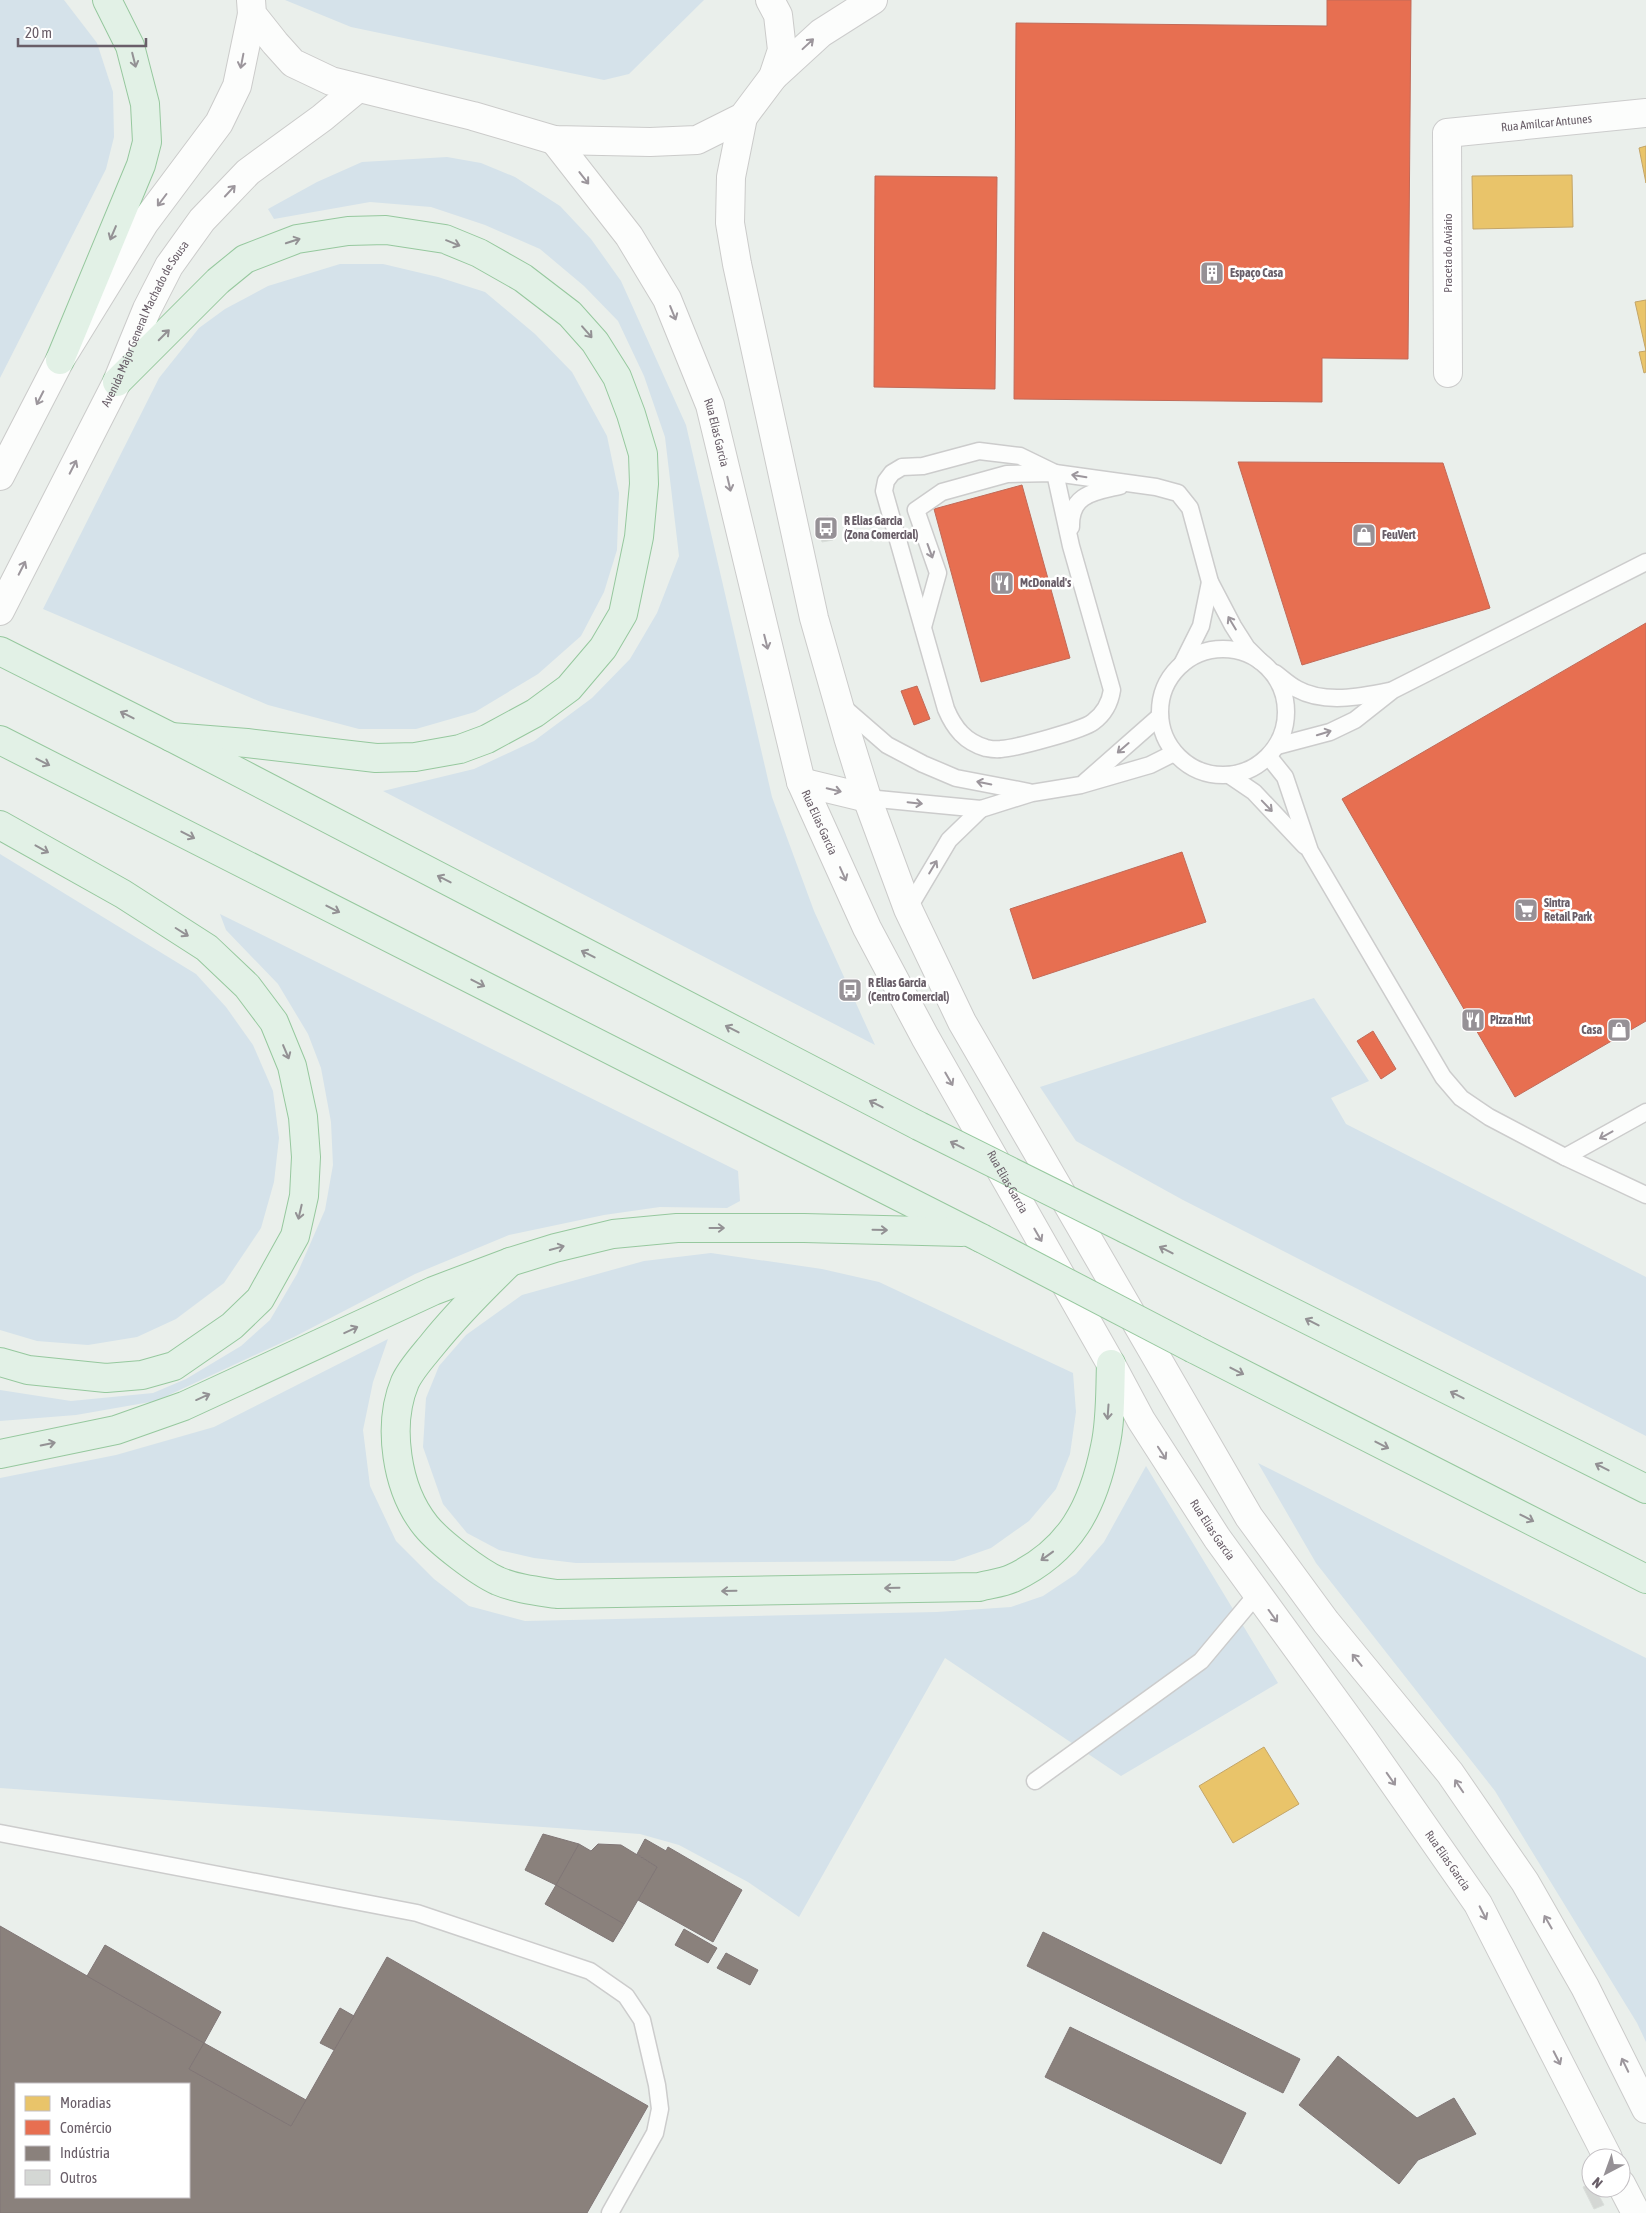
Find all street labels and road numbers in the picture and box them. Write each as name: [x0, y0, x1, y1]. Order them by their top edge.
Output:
street label: Rua Amílcar Antunes: [1500, 111, 1593, 135]
street label: Praceta do Aviário: [1441, 213, 1455, 293]
street label: Avenida Major General Machado de Sousa: [99, 238, 192, 409]
street label: Rua Elias Garcia: [701, 396, 732, 468]
street label: Rua Elias Garcia: [798, 788, 840, 857]
street label: Rua Elias Garcia: [984, 1148, 1031, 1216]
street label: Rua Elias Garcia: [1187, 1497, 1238, 1563]
street label: Rua Elias Garcia: [1422, 1828, 1473, 1893]

